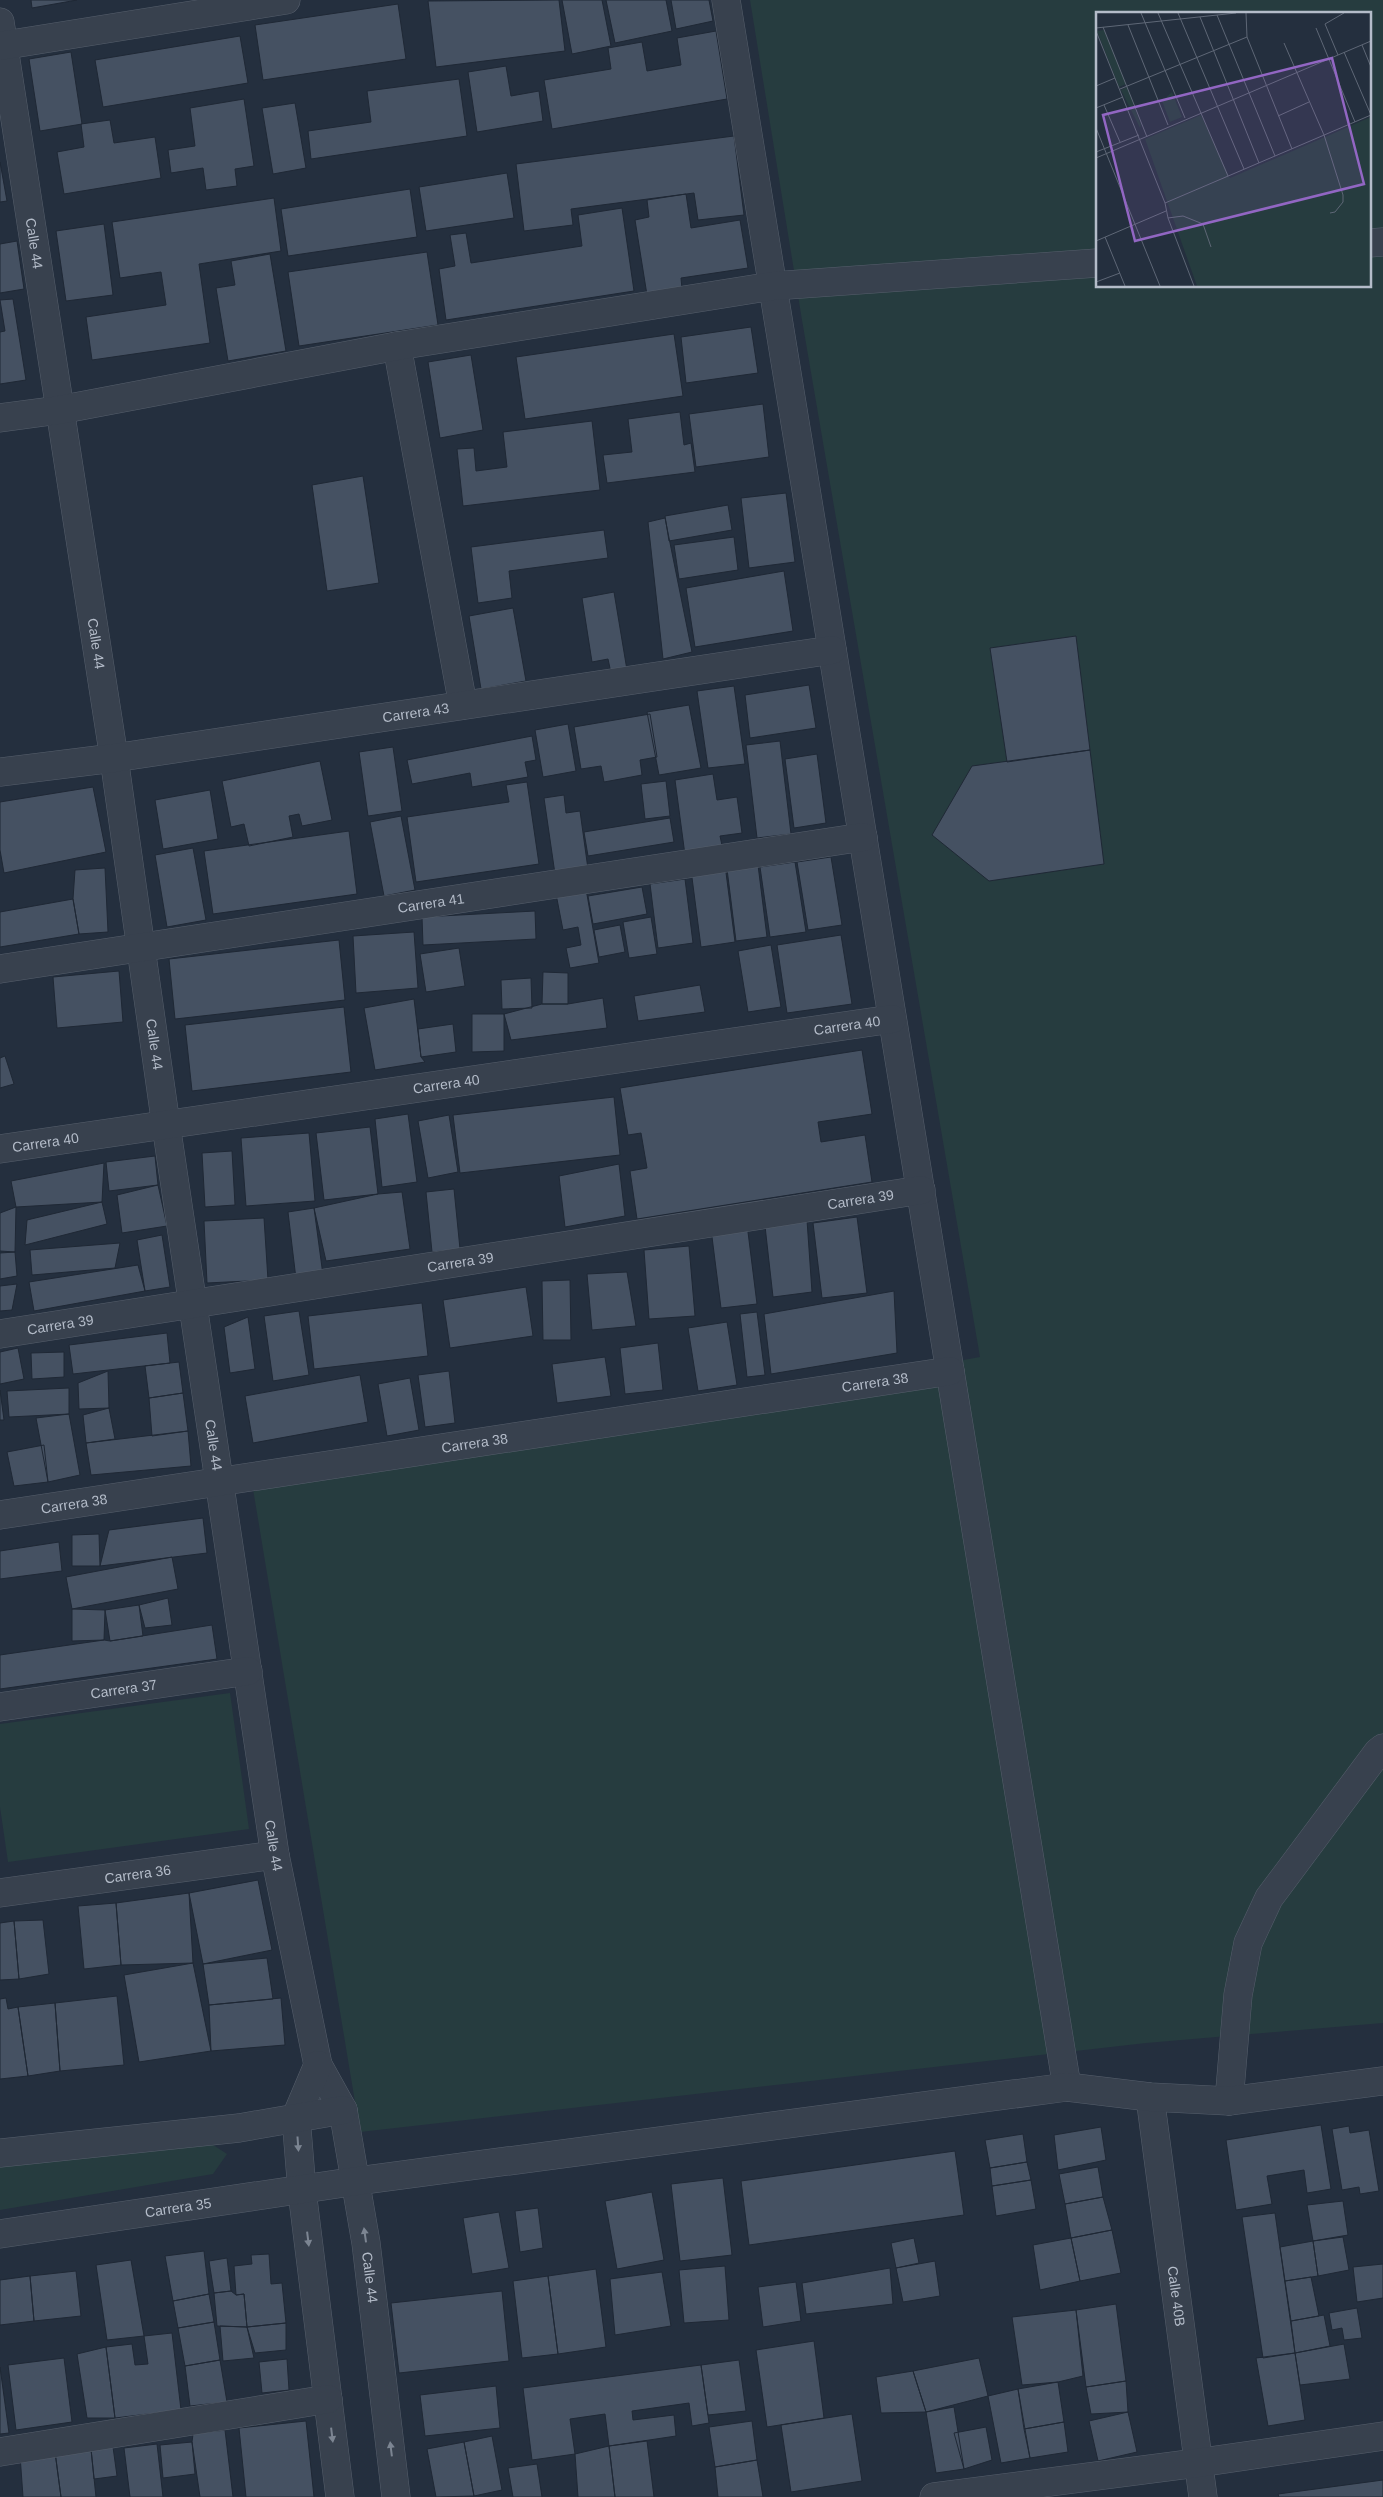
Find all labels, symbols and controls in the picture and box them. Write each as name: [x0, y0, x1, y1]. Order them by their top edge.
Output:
inset map: [1096, 12, 1370, 288]
street label: Calle 44: [22, 217, 46, 270]
street label: Calle 44: [84, 617, 108, 670]
street label: Carrera 43: [381, 700, 450, 726]
street label: Carrera 41: [397, 890, 466, 916]
street label: Carrera 40: [813, 1013, 882, 1038]
street label: Calle 44: [143, 1018, 166, 1071]
street label: Carrera 40: [412, 1071, 481, 1097]
street label: Carrera 40: [11, 1130, 80, 1155]
street label: Carrera 39: [826, 1186, 895, 1213]
street label: Carrera 39: [426, 1249, 495, 1275]
street label: Carrera 39: [26, 1311, 95, 1338]
street label: Carrera 38: [841, 1369, 910, 1395]
street label: Calle 44: [202, 1418, 226, 1472]
street label: Carrera 38: [440, 1430, 509, 1456]
street label: Carrera 38: [40, 1491, 109, 1517]
street label: Carrera 37: [89, 1676, 158, 1702]
street label: Calle 44: [262, 1819, 286, 1873]
street label: Carrera 36: [103, 1861, 172, 1886]
one-way arrow: [295, 2137, 303, 2153]
street label: Carrera 35: [144, 2195, 213, 2220]
one-way arrow: [360, 2227, 368, 2243]
one-way arrow: [304, 2231, 312, 2247]
street label: Calle 44: [359, 2251, 381, 2304]
street label: Calle 40B: [1164, 2265, 1188, 2327]
one-way arrow: [328, 2427, 336, 2443]
one-way arrow: [387, 2440, 395, 2456]

